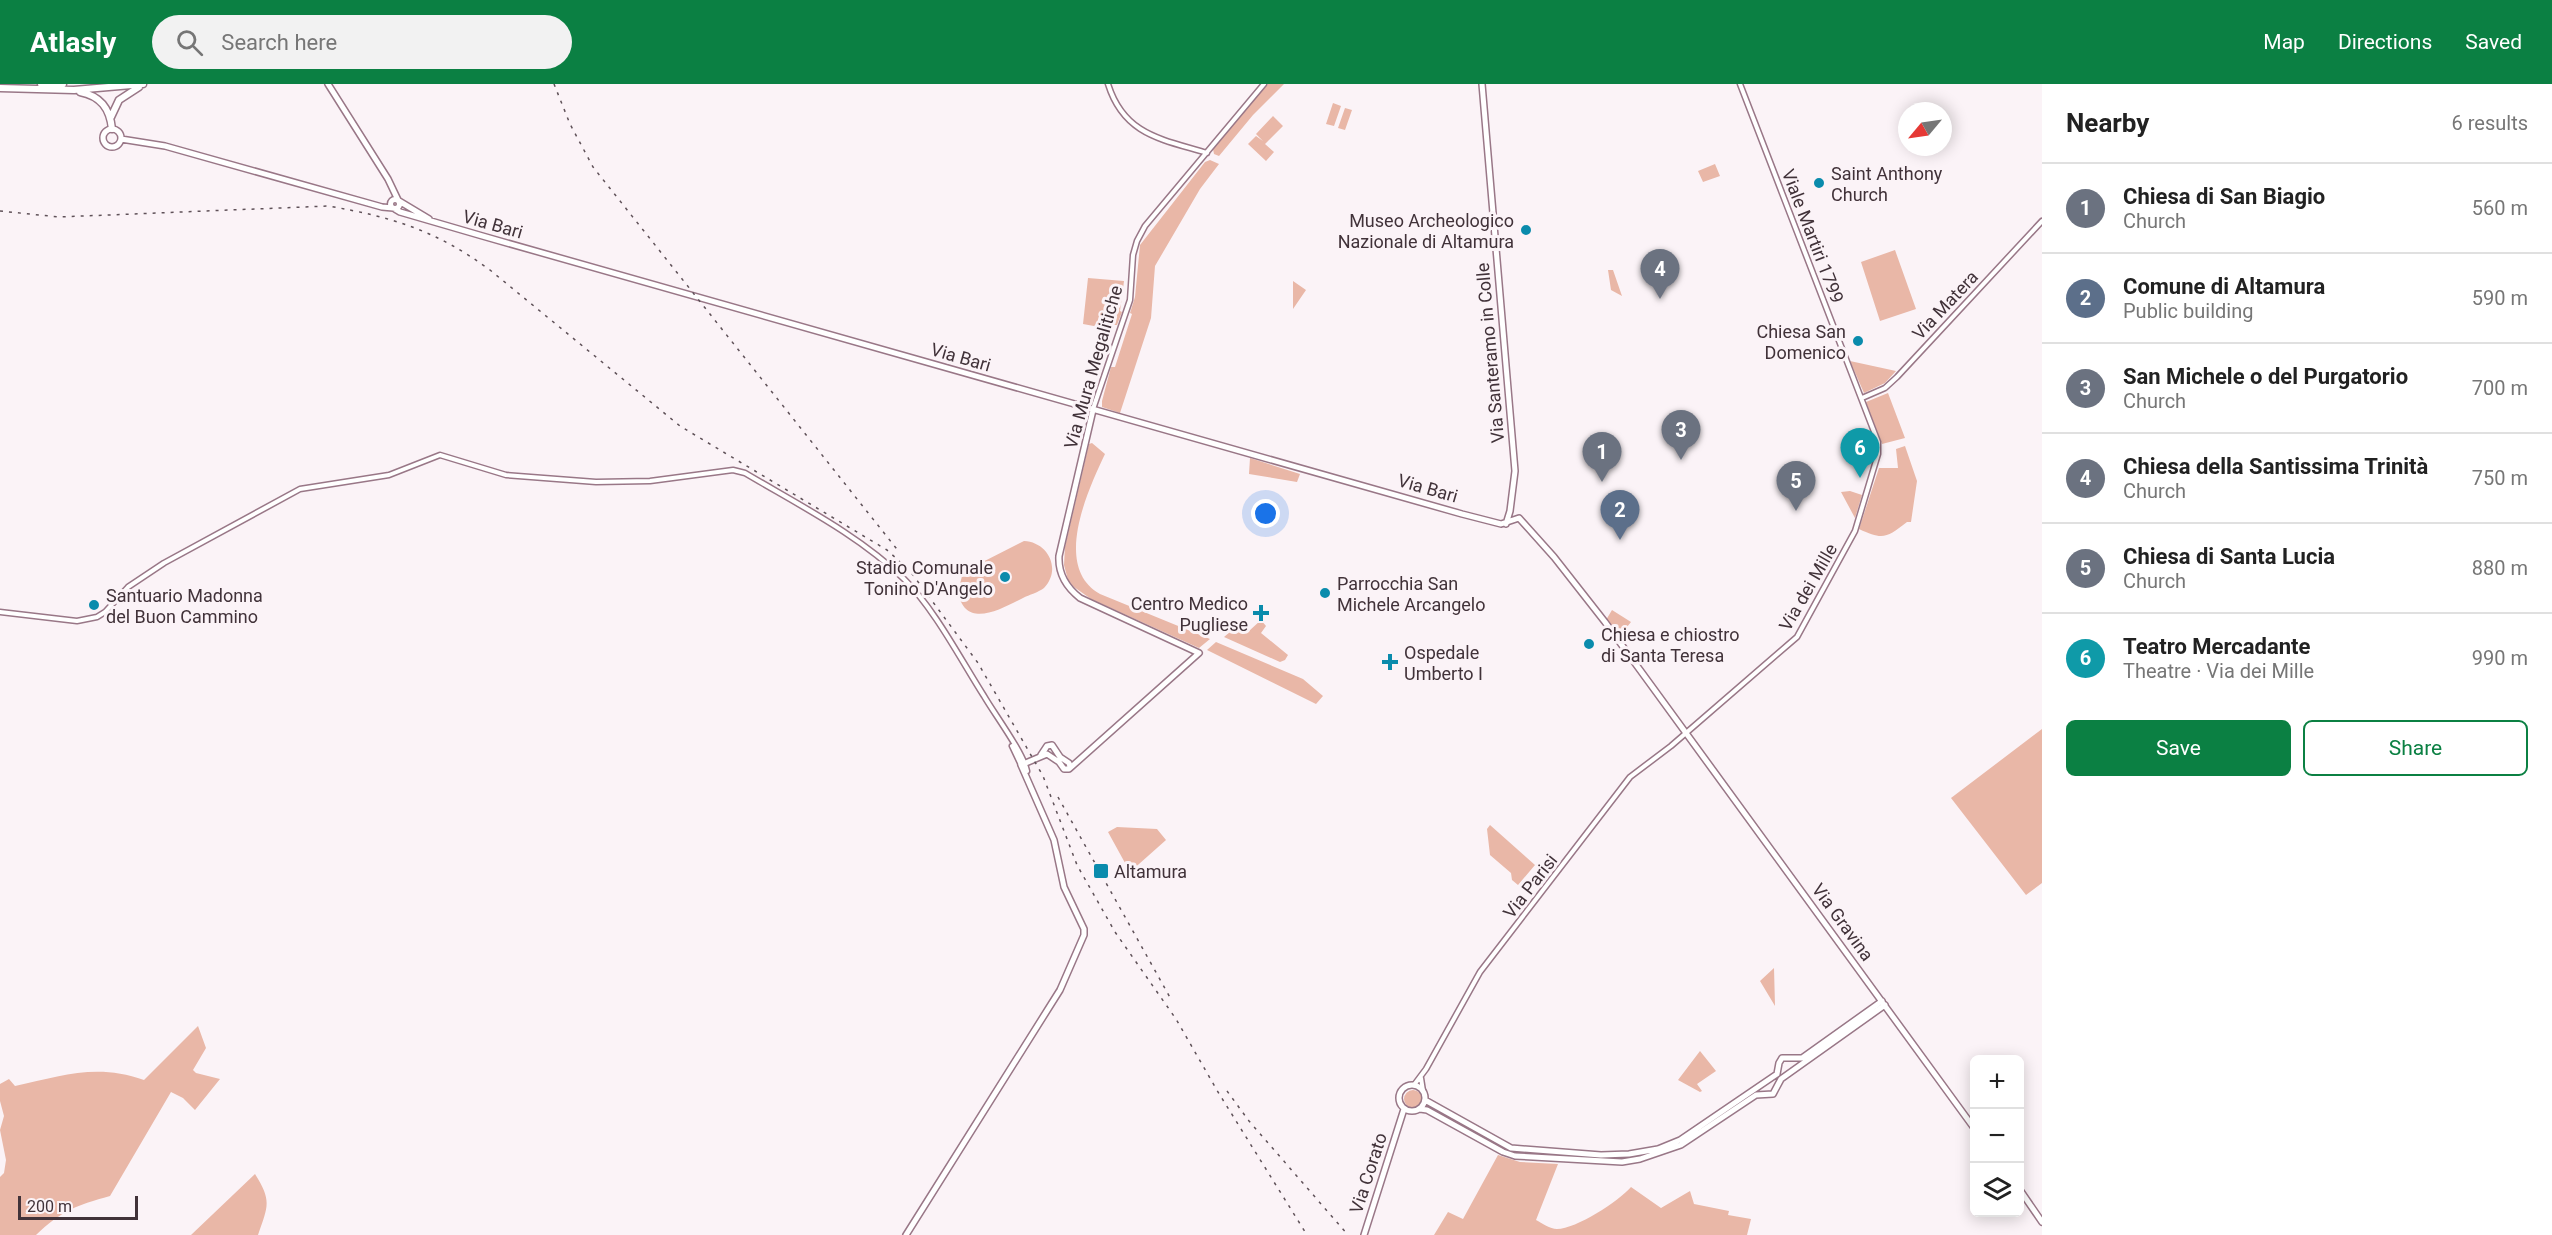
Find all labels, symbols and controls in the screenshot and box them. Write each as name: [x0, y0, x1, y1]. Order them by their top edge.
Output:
search box: [152, 15, 572, 69]
text: Atlasly: [30, 26, 116, 59]
icon: search: [173, 26, 206, 59]
text: Search here: [221, 30, 337, 55]
text: Map: [2263, 30, 2305, 54]
text: Directions: [2338, 30, 2432, 54]
text: Saved: [2465, 30, 2522, 54]
north arrow: [1898, 102, 1952, 156]
text: Nearby: [2066, 108, 2149, 138]
text: 6 results: [2452, 111, 2528, 135]
place label: Saint Anthony Church: [1831, 163, 1943, 205]
street label: Viale Martiri 1799: [1778, 166, 1848, 306]
marker: Saint Anthony Church: [1812, 176, 1826, 190]
text: Chiesa di San Biagio: [2123, 184, 2325, 209]
text: 1: [2080, 196, 2091, 220]
text: 560 m: [2472, 196, 2528, 220]
street label: Via Bari: [461, 205, 525, 243]
text: Church: [2123, 209, 2186, 233]
place label: Museo Archeologico Nazionale di Altamura: [1338, 210, 1514, 252]
marker: Museo Archeologico Nazionale di Altamura: [1519, 223, 1533, 237]
pin: 4: [1640, 250, 1680, 299]
street label: Via Santeramo in Colle: [1472, 262, 1508, 444]
street label: Via Matera: [1908, 266, 1982, 344]
text: Comune di Altamura: [2123, 274, 2325, 299]
street label: Via Mura Megalitiche: [1060, 283, 1126, 451]
text: 2: [2080, 286, 2091, 310]
text: 590 m: [2472, 286, 2528, 310]
text: Public building: [2123, 299, 2253, 323]
place label: Chiesa San Domenico: [1756, 321, 1846, 363]
marker: Chiesa San Domenico: [1851, 334, 1865, 348]
street label: Via Bari: [929, 338, 993, 376]
text: San Michele o del Purgatorio: [2123, 364, 2408, 389]
text: 3: [2080, 376, 2091, 400]
text: 700 m: [2472, 376, 2528, 400]
text: Church: [2123, 389, 2186, 413]
pin: 3: [1662, 410, 1700, 460]
pin: 6: [1840, 428, 1880, 478]
pin: 1: [1582, 432, 1622, 482]
text: Chiesa della Santissima Trinità: [2123, 454, 2428, 479]
pin: 5: [1776, 462, 1816, 511]
text: 4: [2080, 466, 2091, 490]
text: 750 m: [2472, 466, 2528, 490]
street label: Via Bari: [1396, 469, 1460, 507]
text: Church: [2123, 479, 2186, 503]
pin: 2: [1600, 490, 1640, 540]
your location: [1251, 499, 1280, 528]
street label: Via dei Mille: [1775, 540, 1841, 634]
text: Chiesa di Santa Lucia: [2123, 544, 2335, 569]
text: 5: [2080, 556, 2091, 580]
text: 880 m: [2472, 556, 2528, 580]
place label: Stadio Comunale Tonino D'Angelo: [856, 557, 993, 599]
text: Church: [2123, 569, 2186, 593]
marker: Stadio Comunale Tonino D'Angelo: [998, 570, 1012, 584]
place label: Parrocchia San Michele Arcangelo: [1337, 573, 1485, 615]
place label: Santuario Madonna del Buon Cammino: [106, 585, 263, 627]
marker: Parrocchia San Michele Arcangelo: [1318, 586, 1332, 600]
place label: Centro Medico Pugliese: [1131, 593, 1248, 635]
marker: Santuario Madonna del Buon Cammino: [87, 598, 101, 612]
marker: Centro Medico Pugliese: [1252, 604, 1270, 622]
place label: Chiesa e chiostro di Santa Teresa: [1601, 624, 1739, 666]
text: Teatro Mercadante: [2123, 634, 2310, 659]
marker: Chiesa e chiostro di Santa Teresa: [1582, 637, 1596, 651]
place label: Ospedale Umberto I: [1404, 642, 1483, 684]
text: 6: [2080, 646, 2091, 670]
text: 990 m: [2472, 646, 2528, 670]
marker: Ospedale Umberto I: [1381, 653, 1399, 671]
text: Theatre · Via dei Mille: [2123, 659, 2314, 683]
button: Save: [2066, 720, 2291, 776]
button: Share: [2303, 720, 2528, 776]
street label: Via Parisi: [1499, 850, 1561, 922]
place label: Altamura: [1114, 861, 1187, 882]
marker: Altamura: [1092, 862, 1110, 880]
street label: Via Gravina: [1808, 879, 1878, 965]
map controls: [1970, 1055, 2024, 1217]
button: +: [1970, 1055, 2024, 1109]
button: −: [1970, 1109, 2024, 1163]
street label: Via Corato: [1345, 1130, 1391, 1216]
button: layers: [1970, 1163, 2024, 1217]
scale bar: [18, 1193, 138, 1220]
text: 200 m: [27, 1197, 72, 1216]

